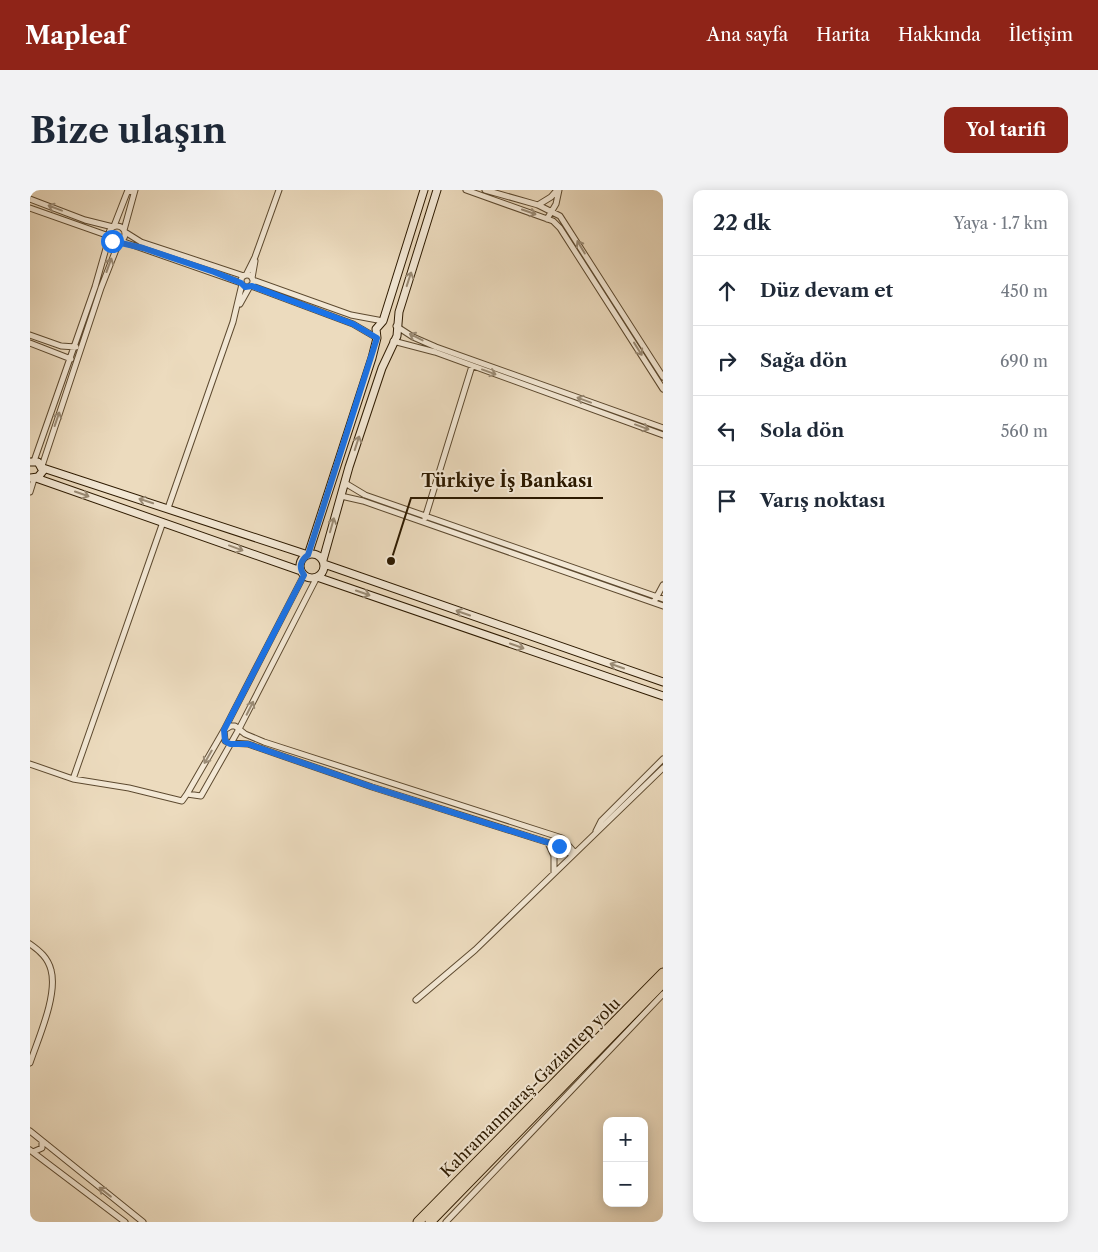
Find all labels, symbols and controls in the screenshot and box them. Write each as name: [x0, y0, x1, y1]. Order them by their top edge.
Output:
text: Mapleaf: [25, 21, 127, 50]
text: Ana sayfa: [707, 24, 788, 46]
text: Harita: [816, 24, 870, 46]
text: Hakkında: [898, 24, 981, 46]
text: İletişim: [1009, 24, 1073, 46]
button: Yol tarifi: [944, 107, 1068, 153]
text: Bize ulaşın: [30, 109, 227, 152]
one-way arrow: [48, 203, 63, 213]
one-way arrow: [520, 208, 536, 217]
text: 22 dk: [713, 210, 771, 235]
text: Yaya · 1.7 km: [953, 213, 1048, 233]
route start: [101, 230, 124, 253]
one-way arrow: [575, 240, 585, 254]
one-way arrow: [105, 258, 114, 274]
one-way arrow: [405, 272, 414, 288]
icon: ahead: [713, 277, 741, 305]
text: Düz devam et: [760, 279, 893, 302]
text: 450 m: [1001, 281, 1048, 301]
one-way arrow: [408, 332, 423, 342]
one-way arrow: [633, 342, 643, 356]
icon: right: [713, 347, 741, 375]
text: Sağa dön: [760, 349, 847, 372]
text: 690 m: [1000, 351, 1048, 371]
one-way arrow: [481, 368, 496, 377]
one-way arrow: [577, 395, 592, 404]
one-way arrow: [53, 412, 62, 428]
icon: left: [713, 417, 741, 445]
text: Sola dön: [760, 419, 844, 442]
text: 560 m: [1001, 421, 1048, 441]
one-way arrow: [633, 423, 649, 432]
one-way arrow: [353, 436, 362, 452]
callout: Türkiye İş Bankası: [411, 465, 603, 498]
text: Türkiye İş Bankası: [421, 469, 593, 492]
icon: arrive: [713, 487, 741, 515]
one-way arrow: [74, 489, 90, 499]
text: Varış noktası: [760, 489, 885, 512]
one-way arrow: [139, 496, 154, 505]
one-way arrow: [328, 517, 338, 533]
one-way arrow: [227, 543, 243, 553]
one-way arrow: [355, 589, 371, 598]
one-way arrow: [456, 608, 471, 617]
one-way arrow: [509, 642, 524, 651]
one-way arrow: [610, 661, 625, 670]
one-way arrow: [245, 700, 255, 715]
one-way arrow: [203, 750, 213, 764]
route end: [548, 835, 571, 858]
street label: Kahramanmaraş-Gaziantep yolu: [436, 993, 624, 1181]
map controls: [603, 1117, 648, 1207]
button: +: [603, 1117, 648, 1162]
button: −: [603, 1162, 648, 1207]
one-way arrow: [99, 1186, 112, 1197]

